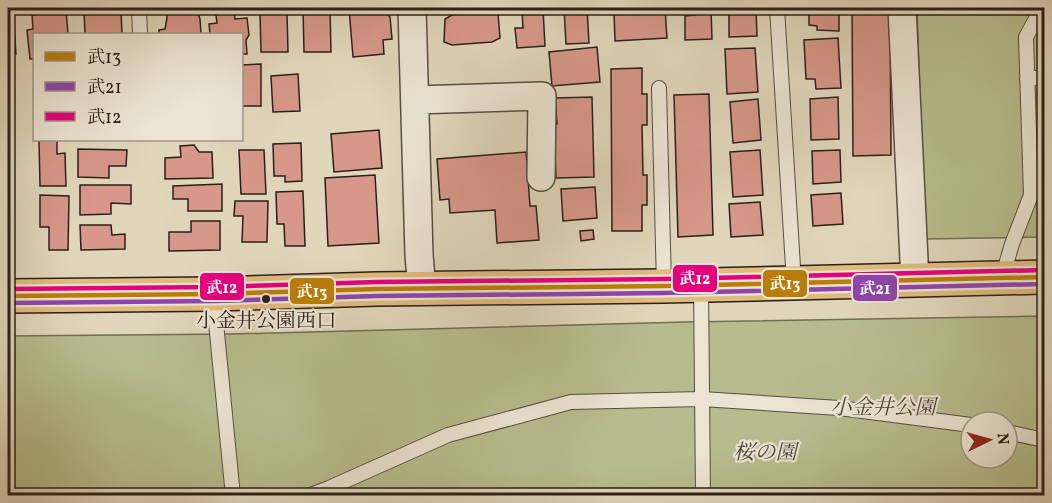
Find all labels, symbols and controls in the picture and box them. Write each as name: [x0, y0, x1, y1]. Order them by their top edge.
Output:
legend: [33, 33, 243, 141]
text: 武13: [87, 46, 121, 71]
text: 武21: [87, 76, 122, 101]
text: 武12: [87, 106, 122, 131]
line badge: 武12: [672, 264, 718, 293]
text: 武12: [680, 269, 710, 291]
line badge: 武13: [762, 269, 808, 298]
line badge: 武12: [199, 272, 245, 301]
text: 武13: [770, 274, 800, 296]
line badge: 武21: [852, 274, 898, 302]
line badge: 武13: [289, 277, 335, 305]
text: 武12: [207, 278, 237, 300]
text: 武21: [860, 279, 890, 301]
text: 武13: [297, 282, 327, 304]
marker: 小金井公園西口: [260, 293, 272, 305]
place label: 小金井公園西口: [196, 308, 336, 336]
park label: 小金井公園: [831, 394, 938, 423]
north arrow: [959, 410, 1019, 470]
text: N: [990, 432, 1013, 446]
park label: 桜の園: [734, 439, 799, 468]

